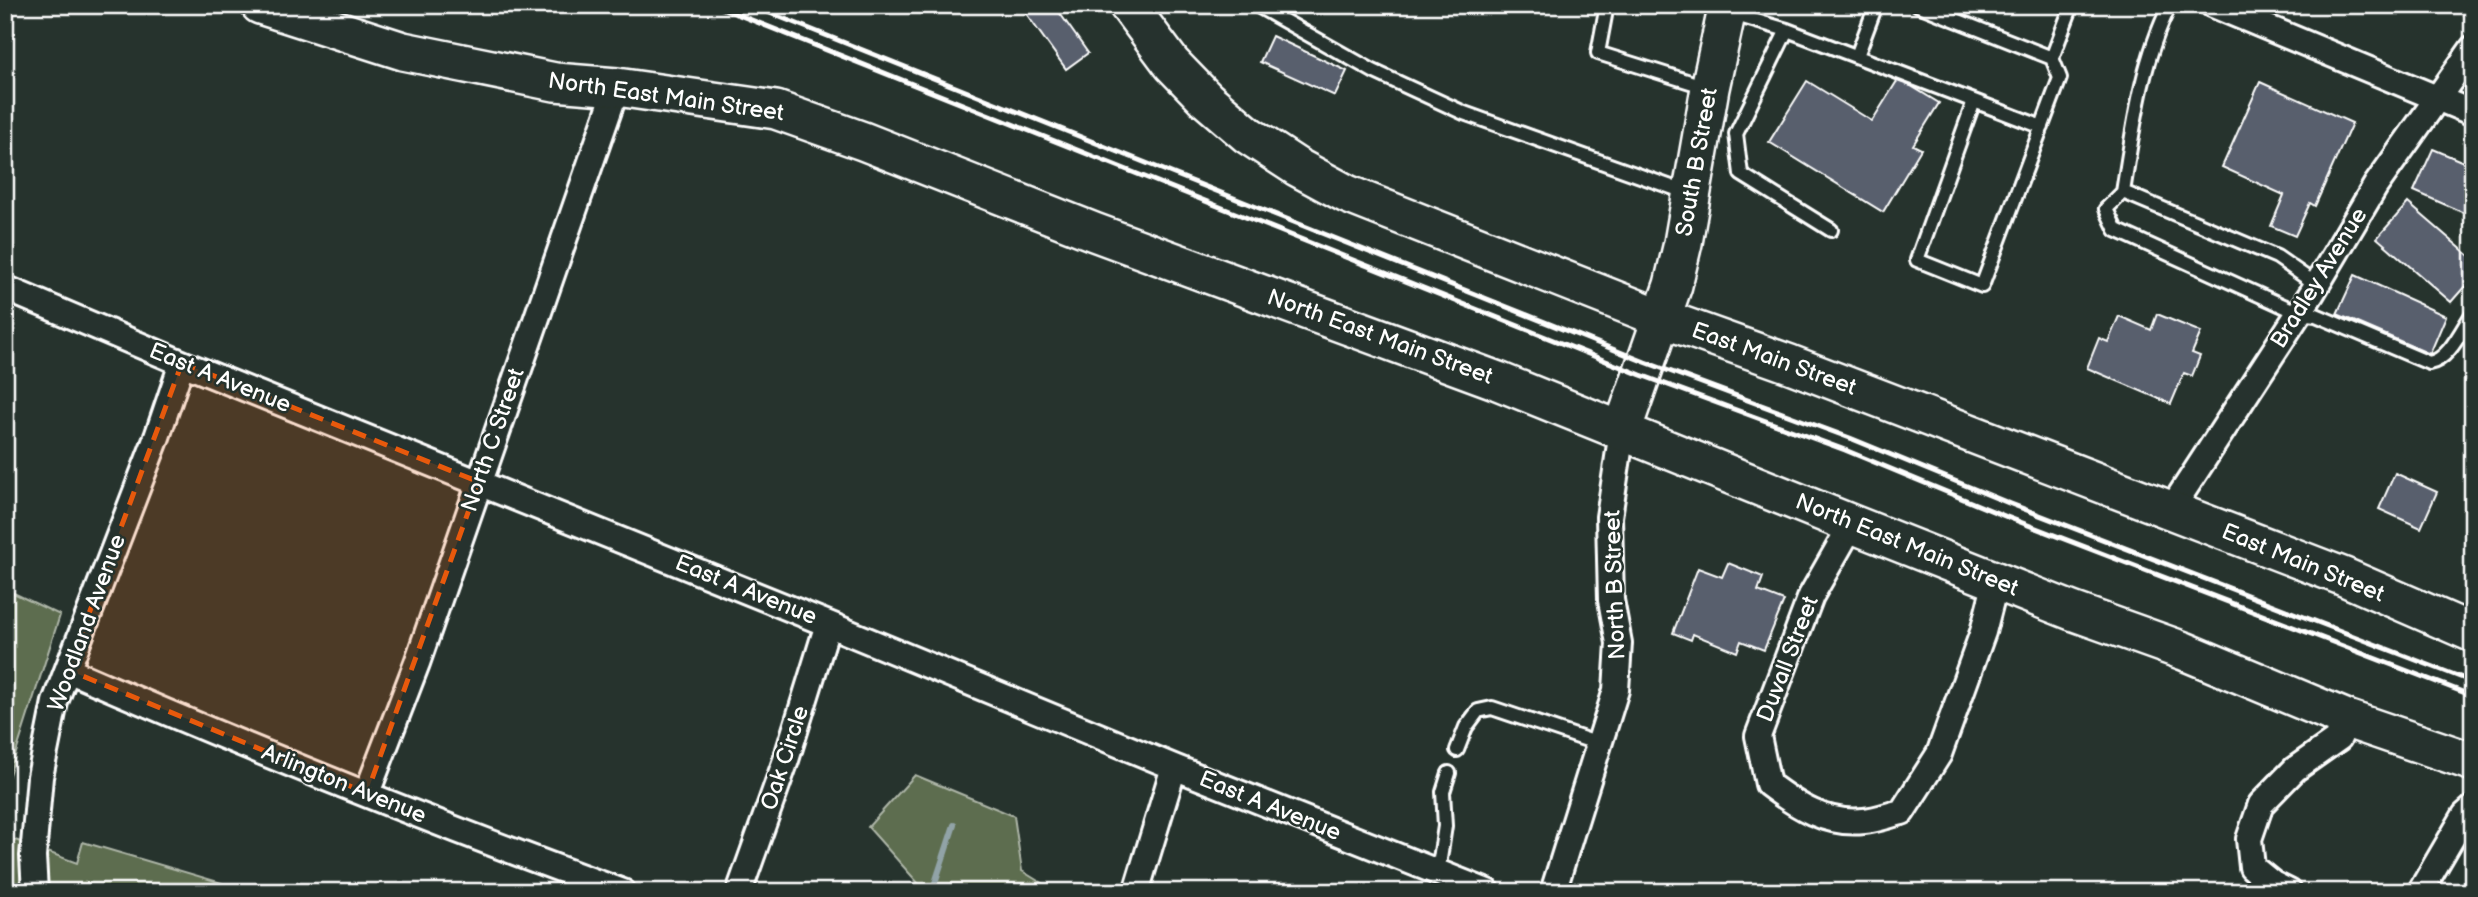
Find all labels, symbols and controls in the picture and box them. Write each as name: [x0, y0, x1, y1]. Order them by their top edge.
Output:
street label: North East Main Street: [546, 67, 786, 127]
street label: South B Street: [1670, 86, 1724, 238]
street label: Bradley Avenue: [2265, 203, 2373, 353]
street label: North East Main Street: [1263, 283, 1497, 391]
street label: East Main Street: [1688, 316, 1860, 402]
street label: East A Avenue: [145, 337, 295, 419]
street label: North C Street: [455, 364, 531, 516]
street label: North East Main Street: [1791, 487, 2023, 603]
street label: North B Street: [1598, 510, 1632, 660]
street label: East Main Street: [2218, 518, 2388, 608]
street label: Woodland Avenue: [42, 531, 132, 715]
street label: East A Avenue: [671, 549, 821, 631]
street label: Duvall Street: [1751, 592, 1825, 726]
street label: Oak Circle: [755, 702, 815, 814]
street label: Arlington Avenue: [258, 738, 430, 830]
street label: East A Avenue: [1195, 765, 1345, 847]

